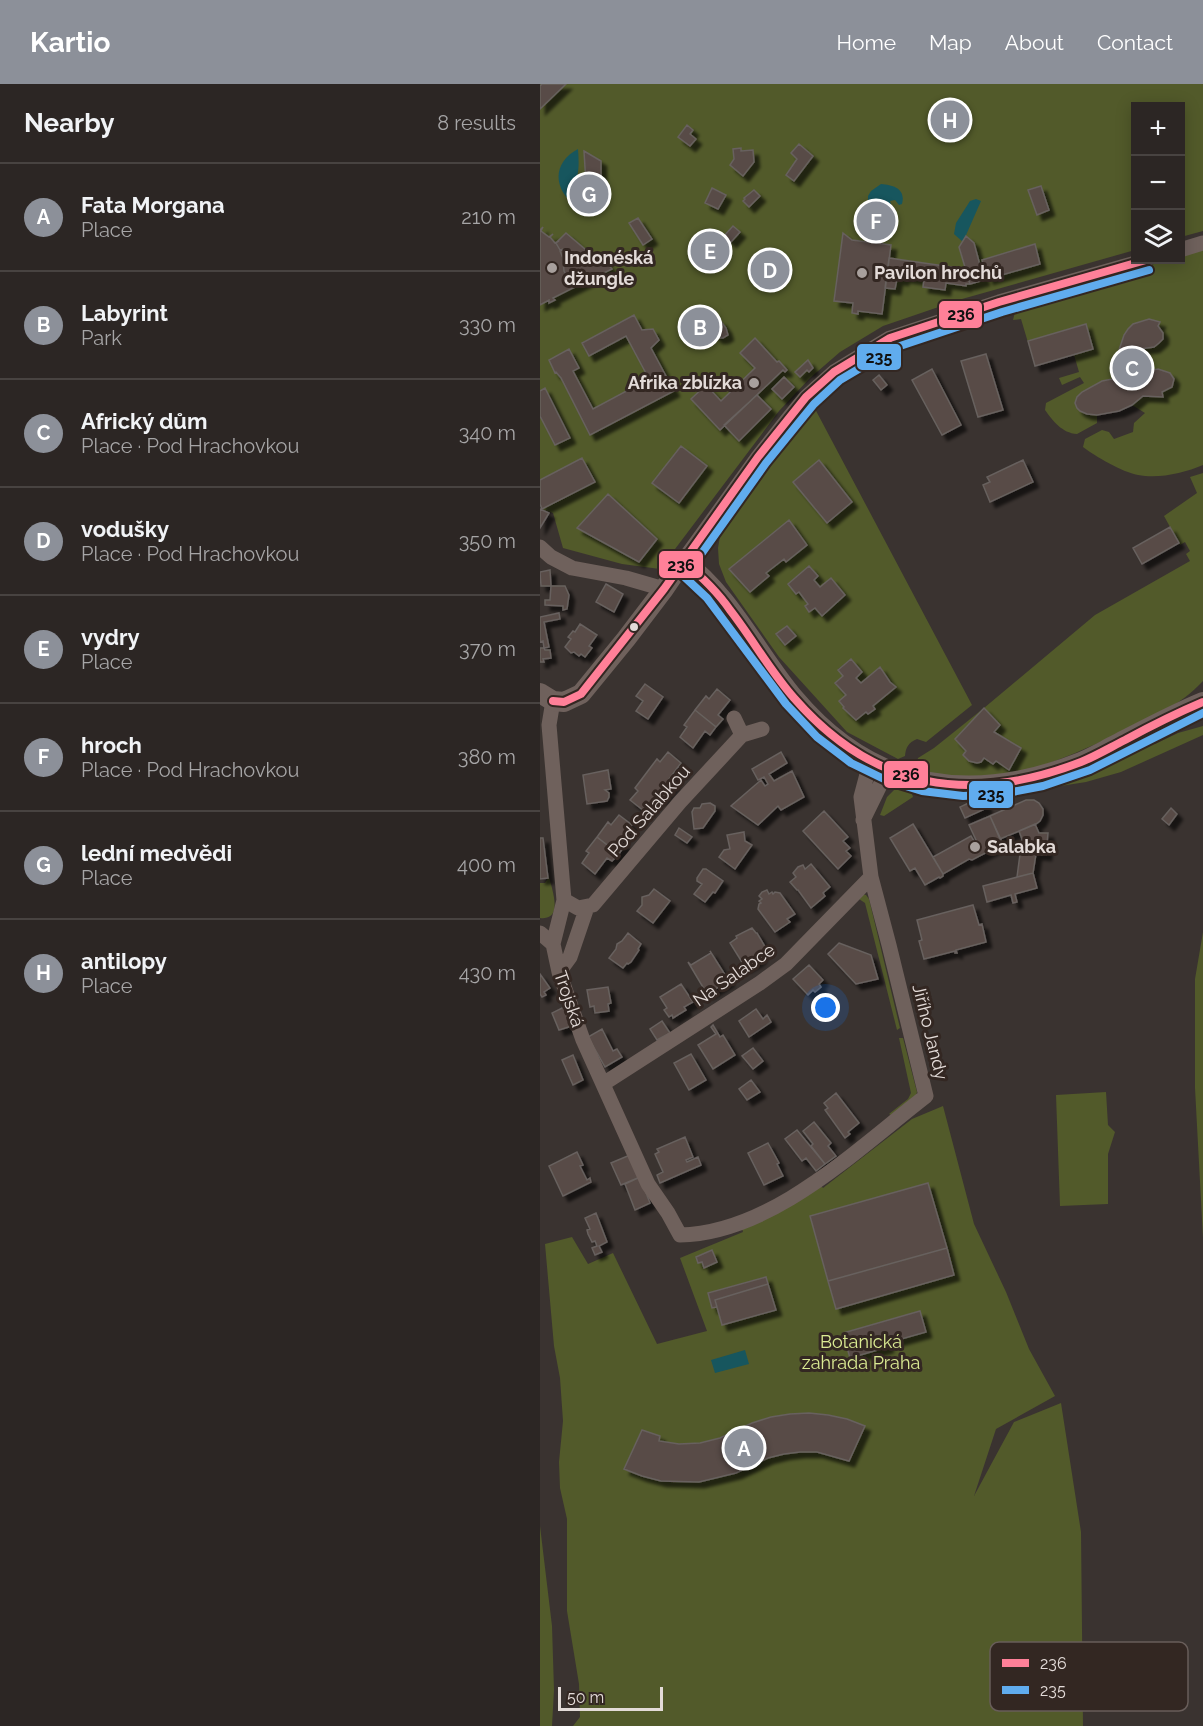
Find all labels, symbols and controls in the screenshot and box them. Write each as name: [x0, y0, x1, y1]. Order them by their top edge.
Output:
text: Kartio: [30, 26, 110, 59]
text: Home: [837, 30, 896, 55]
text: Map: [929, 30, 972, 55]
text: About: [1005, 30, 1064, 55]
text: Contact: [1097, 30, 1173, 55]
pin: H: [930, 98, 970, 142]
map controls: [1131, 102, 1185, 264]
button: +: [1131, 102, 1185, 156]
text: Nearby: [24, 108, 114, 138]
text: 8 results: [437, 111, 516, 135]
button: −: [1131, 156, 1185, 210]
pin: G: [569, 172, 608, 216]
text: Fata Morgana: [81, 192, 225, 218]
pin: F: [856, 198, 896, 244]
text: A: [37, 205, 50, 229]
text: 210 m: [461, 205, 516, 229]
button: layers: [1131, 210, 1185, 264]
text: Place: [81, 218, 132, 242]
pin: E: [690, 228, 730, 274]
place label: Indonéská džungle: [564, 247, 653, 289]
pin: D: [750, 248, 790, 292]
marker: Indonéská džungle: [545, 261, 559, 275]
place label: Pavilon hrochů: [874, 262, 1002, 283]
marker: Pavilon hrochů: [855, 266, 869, 280]
text: Labyrint: [81, 300, 168, 326]
line badge: 236: [938, 300, 983, 329]
pin: B: [680, 304, 720, 350]
text: 236: [947, 305, 975, 324]
text: B: [37, 313, 50, 337]
text: 330 m: [459, 313, 516, 337]
text: Park: [81, 326, 122, 350]
line badge: 235: [856, 343, 902, 371]
pin: C: [1112, 346, 1152, 390]
text: 235: [866, 348, 893, 367]
place label: Afrika zblízka: [628, 372, 742, 393]
marker: Afrika zblízka: [747, 376, 761, 390]
text: Africký dům: [81, 408, 207, 434]
text: C: [37, 421, 50, 445]
text: 340 m: [459, 421, 516, 445]
text: Place · Pod Hrachovkou: [81, 434, 299, 458]
text: vodušky: [81, 516, 169, 542]
text: D: [36, 529, 51, 553]
text: 350 m: [459, 529, 516, 553]
text: Place · Pod Hrachovkou: [81, 542, 299, 566]
line badge: 236: [658, 550, 704, 579]
text: 236: [667, 556, 695, 575]
unlabelled marker: [628, 621, 640, 633]
text: vydry: [81, 624, 140, 650]
text: E: [37, 637, 50, 661]
text: 370 m: [459, 637, 516, 661]
text: Place: [81, 650, 132, 674]
text: hroch: [81, 732, 142, 758]
text: F: [38, 745, 49, 769]
text: 380 m: [458, 745, 516, 769]
text: Place · Pod Hrachovkou: [81, 758, 299, 782]
line badge: 236: [883, 760, 929, 789]
street label: Pod Salabkou: [603, 761, 694, 861]
text: 236: [892, 765, 920, 784]
line badge: 235: [968, 780, 1014, 809]
text: 235: [978, 785, 1005, 804]
place label: Salabka: [987, 836, 1056, 857]
text: lední medvědi: [81, 840, 232, 866]
marker: Salabka: [968, 840, 982, 854]
text: G: [36, 853, 51, 877]
text: 400 m: [457, 853, 516, 877]
text: Place: [81, 866, 132, 890]
street label: Na Salabce: [689, 938, 779, 1010]
text: antilopy: [81, 948, 167, 974]
text: H: [36, 961, 51, 985]
text: 430 m: [459, 961, 516, 985]
street label: Trojská: [550, 968, 589, 1030]
text: Place: [81, 974, 132, 998]
street label: Jiřího Jandy: [908, 982, 953, 1082]
your location: [811, 993, 840, 1022]
park label: Botanická zahrada Praha: [802, 1331, 920, 1373]
pin: A: [724, 1426, 764, 1470]
legend: [990, 1642, 1188, 1711]
text: 236: [1040, 1654, 1067, 1673]
text: 235: [1040, 1681, 1066, 1700]
scale bar: [558, 1684, 663, 1712]
text: 50 m: [567, 1688, 604, 1707]

